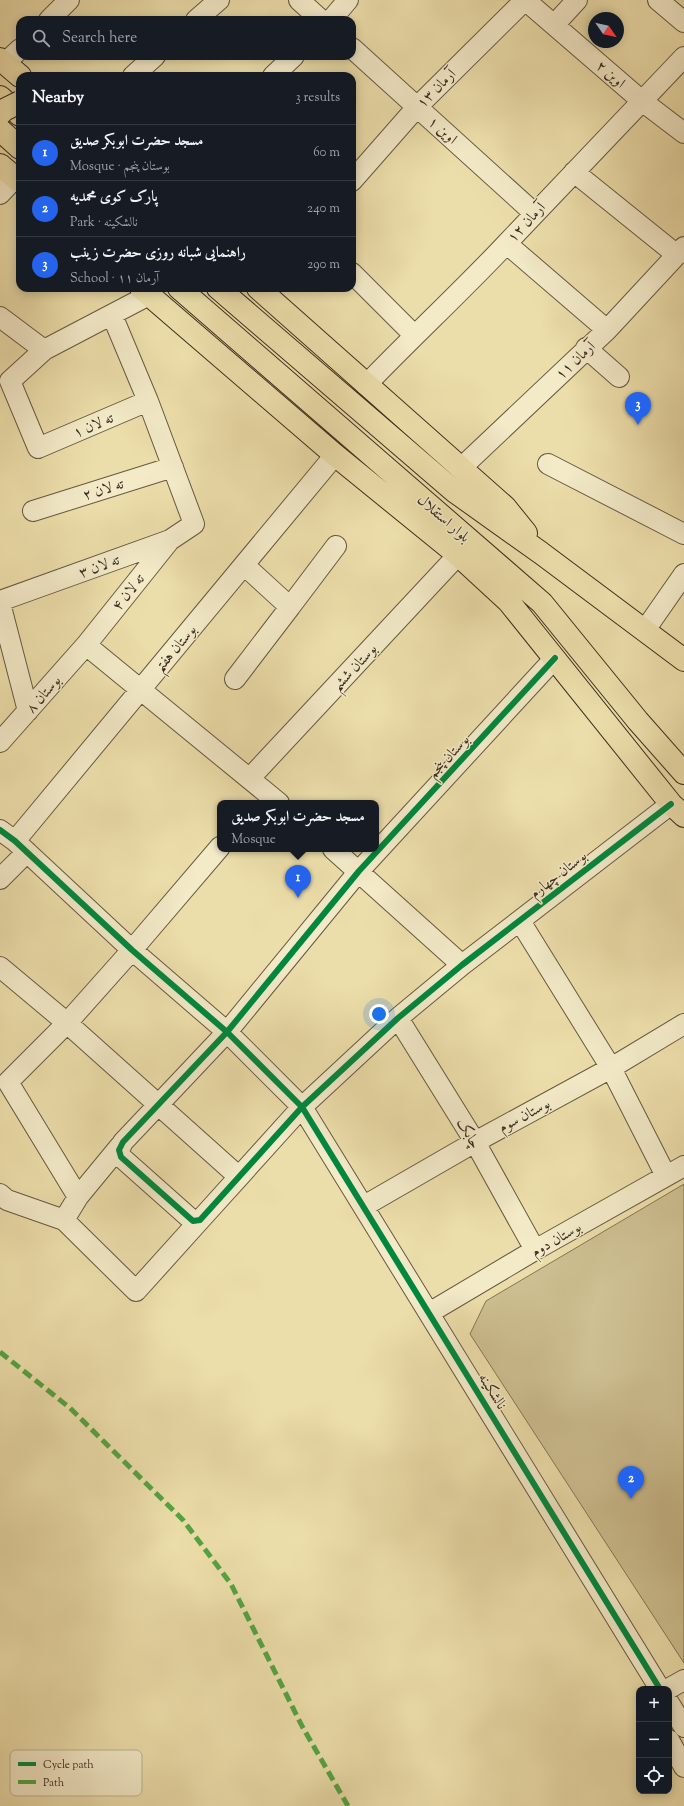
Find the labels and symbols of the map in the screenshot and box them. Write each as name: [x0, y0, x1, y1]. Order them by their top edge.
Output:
north arrow: [588, 12, 624, 48]
street label: اوین ۲: [591, 56, 629, 94]
street label: آرمان ۱۳: [413, 63, 463, 113]
street label: اوین ۱: [423, 112, 461, 150]
street label: آرمان ۱۲: [503, 197, 552, 248]
street label: آرمان ۱۱: [551, 336, 602, 385]
pin: 3: [625, 392, 651, 425]
street label: ته لان ۱: [70, 408, 117, 444]
street label: ته لان ۲: [80, 474, 127, 507]
street label: بلوار استقلال: [412, 490, 474, 548]
street label: ته لان ۳: [76, 550, 123, 584]
street label: ته لان ۴: [108, 570, 151, 616]
street label: بوستان هفتم: [150, 621, 205, 679]
street label: بوستان ششم: [328, 640, 385, 698]
street label: بوستان ۸: [22, 671, 67, 719]
street label: بوستان پنجم: [423, 730, 477, 785]
street label: بوستان چهارم: [526, 846, 593, 905]
pin: 1: [285, 865, 311, 898]
your location: [369, 1004, 389, 1024]
street label: بوستان سوم: [495, 1094, 555, 1140]
street label: چابک: [450, 1114, 485, 1153]
street label: بوستان دوم: [528, 1217, 586, 1264]
street label: نالشکینه: [472, 1370, 511, 1414]
pin: 2: [618, 1466, 644, 1499]
legend: [10, 1750, 142, 1796]
text: Cycle path: [43, 1757, 94, 1773]
text: Path: [43, 1775, 65, 1791]

